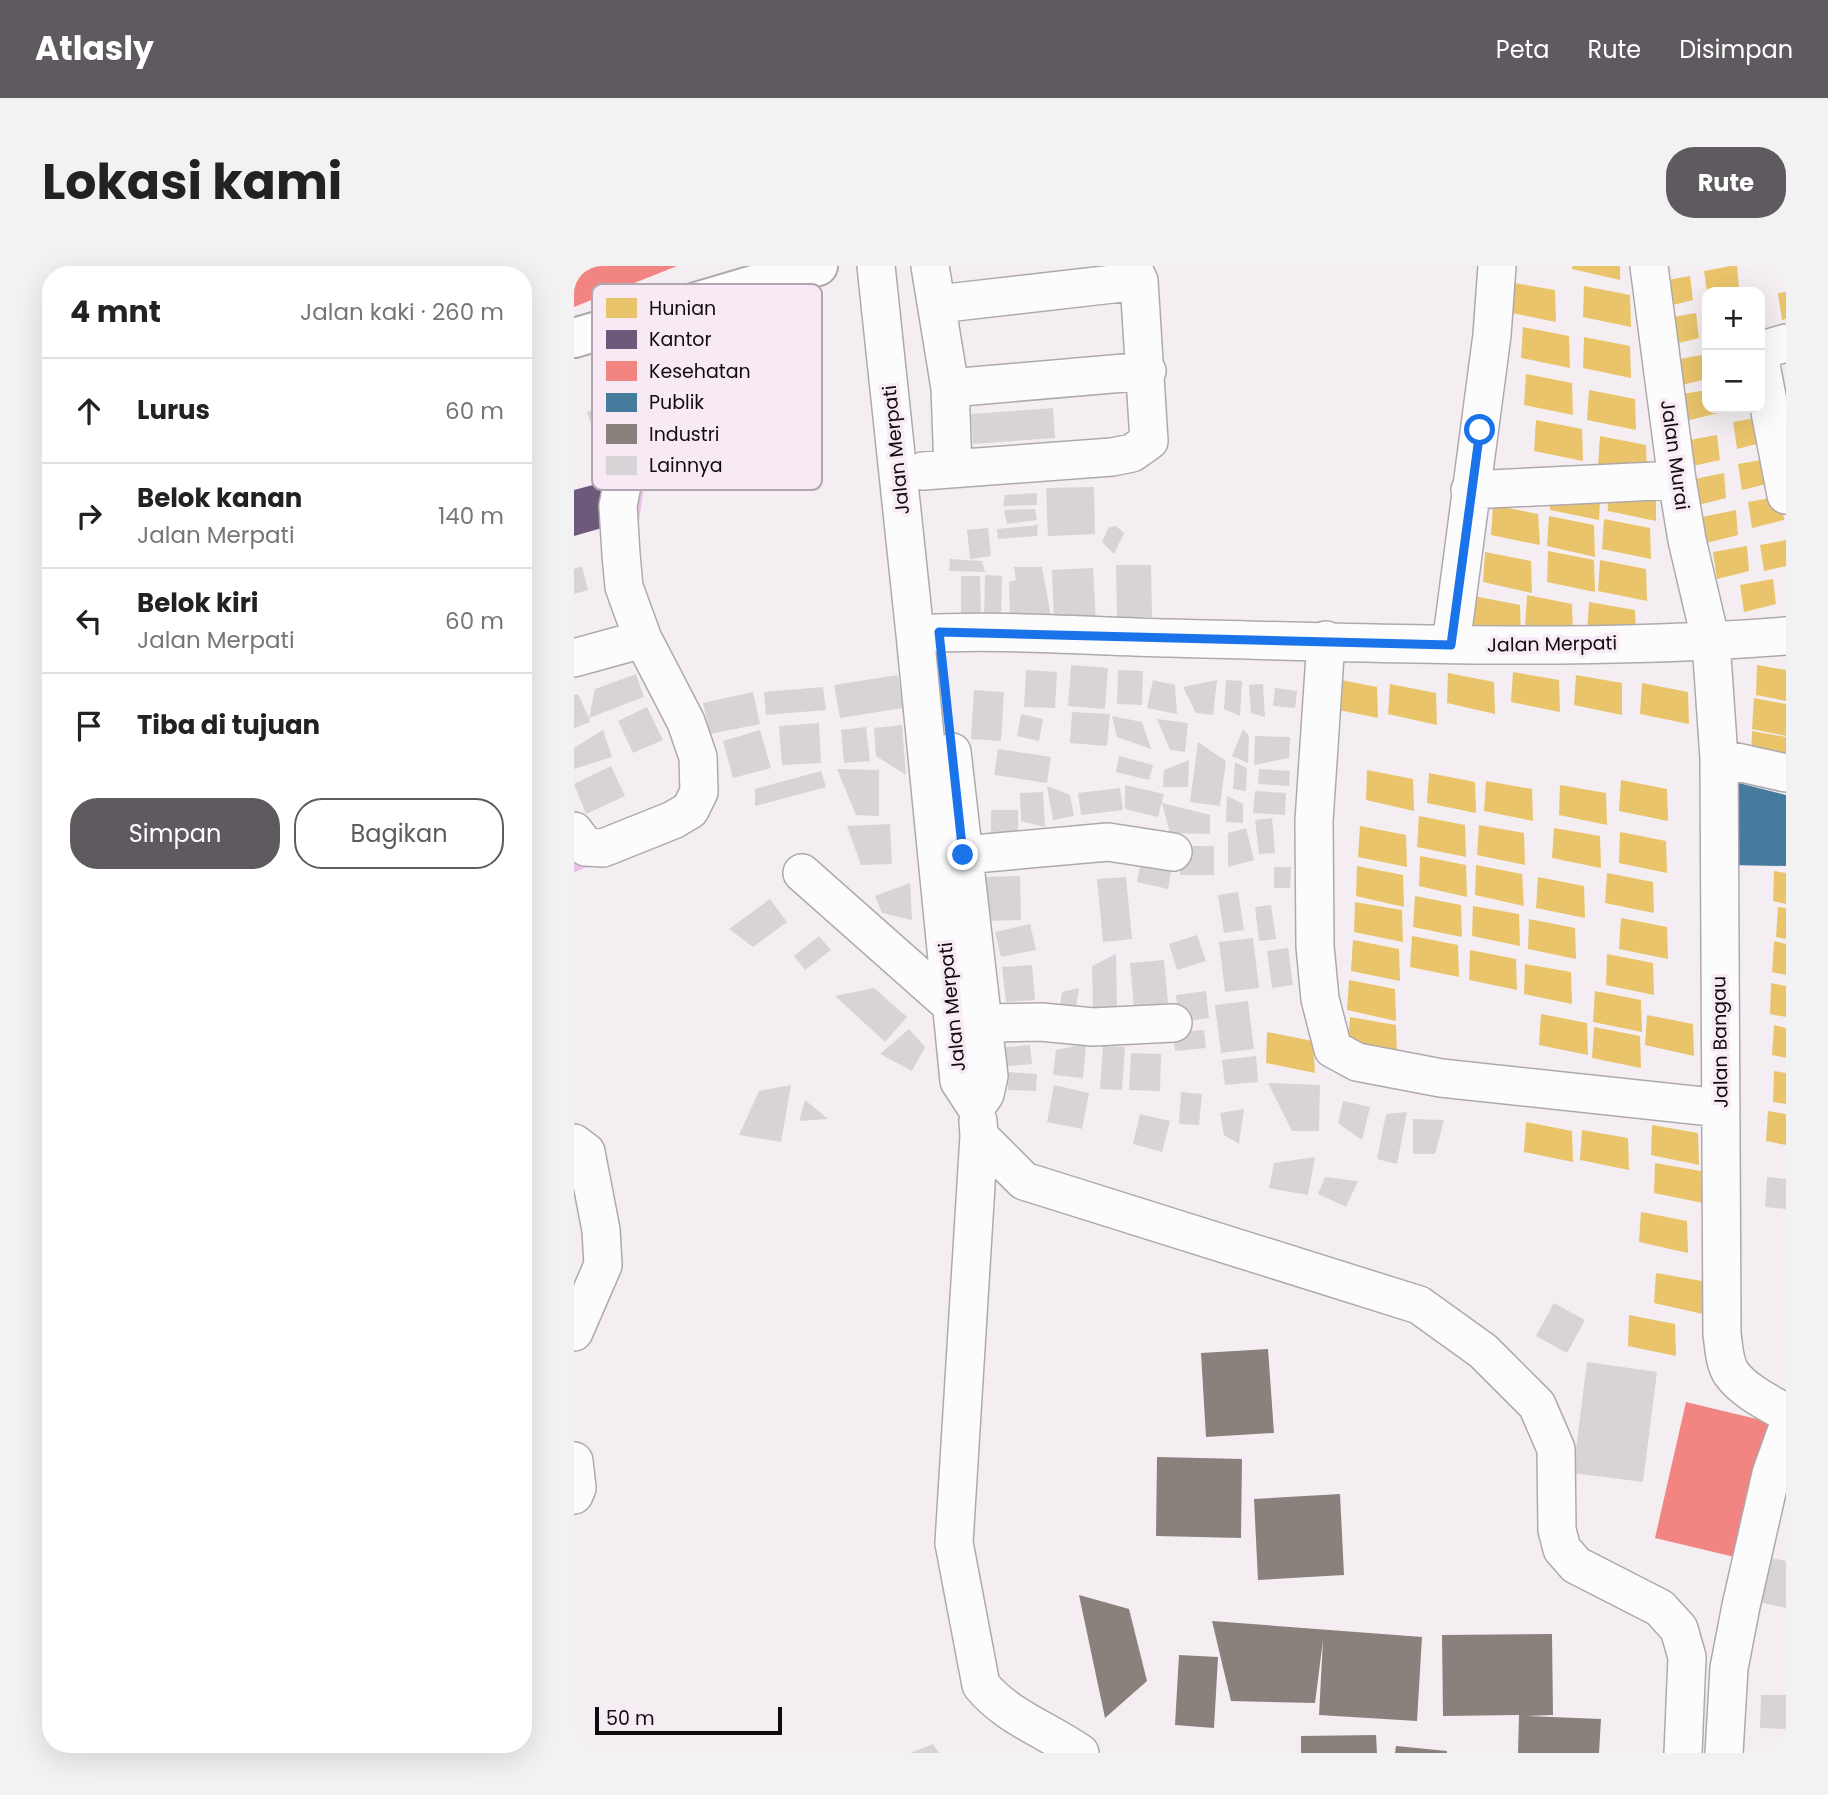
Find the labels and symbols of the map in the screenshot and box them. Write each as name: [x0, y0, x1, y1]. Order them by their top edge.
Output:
legend: [592, 284, 822, 490]
text: Hunian: [649, 295, 716, 322]
text: Kantor: [649, 326, 712, 353]
text: Kesehatan: [649, 358, 751, 385]
street label: Jalan Merpati: [876, 384, 916, 516]
text: Publik: [649, 389, 704, 416]
street label: Jalan Murai: [1654, 398, 1696, 512]
route start: [1464, 414, 1495, 445]
text: Industri: [649, 421, 719, 448]
text: Lainnya: [649, 452, 723, 479]
street label: Jalan Merpati: [1487, 629, 1617, 659]
route end: [947, 839, 978, 870]
street label: Jalan Merpati: [932, 941, 972, 1073]
street label: Jalan Bangau: [1705, 976, 1735, 1108]
scale bar: [595, 1704, 782, 1736]

